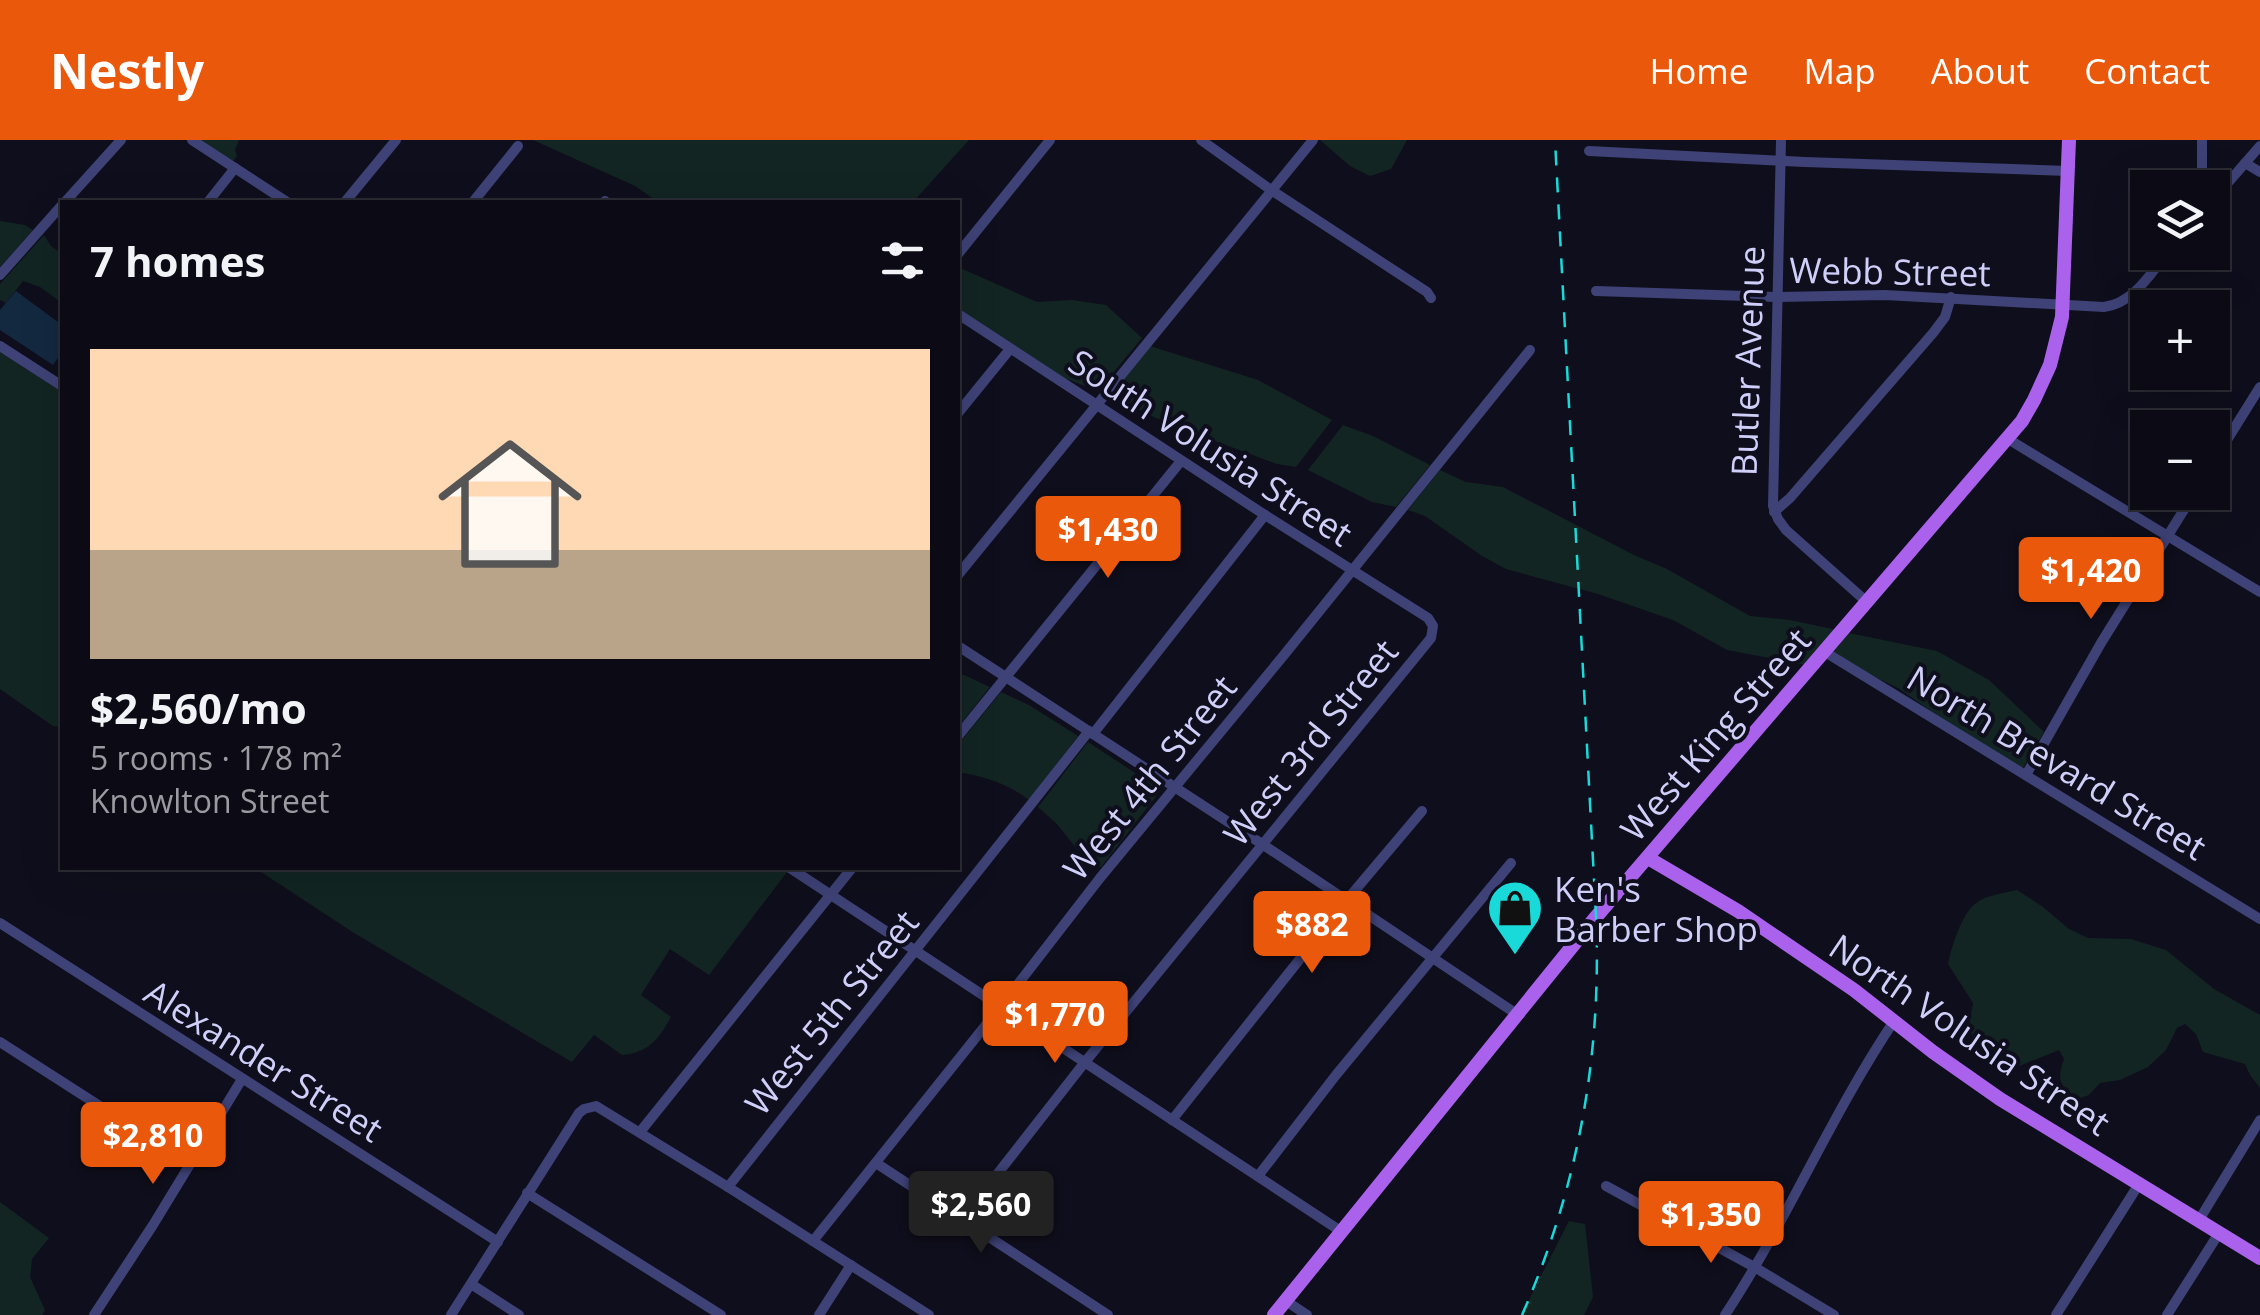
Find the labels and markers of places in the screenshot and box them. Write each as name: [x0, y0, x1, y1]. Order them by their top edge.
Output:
pin: $1,430: [1027, 496, 1189, 581]
pin: $1,420: [2010, 537, 2172, 622]
place label: Ken's Barber Shop: [1554, 865, 1758, 952]
shop icon: Ken's Barber Shop: [1485, 878, 1545, 957]
pin: $882: [1253, 891, 1371, 976]
pin: $1,770: [974, 981, 1136, 1066]
pin: $2,810: [72, 1102, 234, 1187]
pin: $2,560: [900, 1171, 1062, 1256]
pin: $1,350: [1630, 1181, 1792, 1266]

